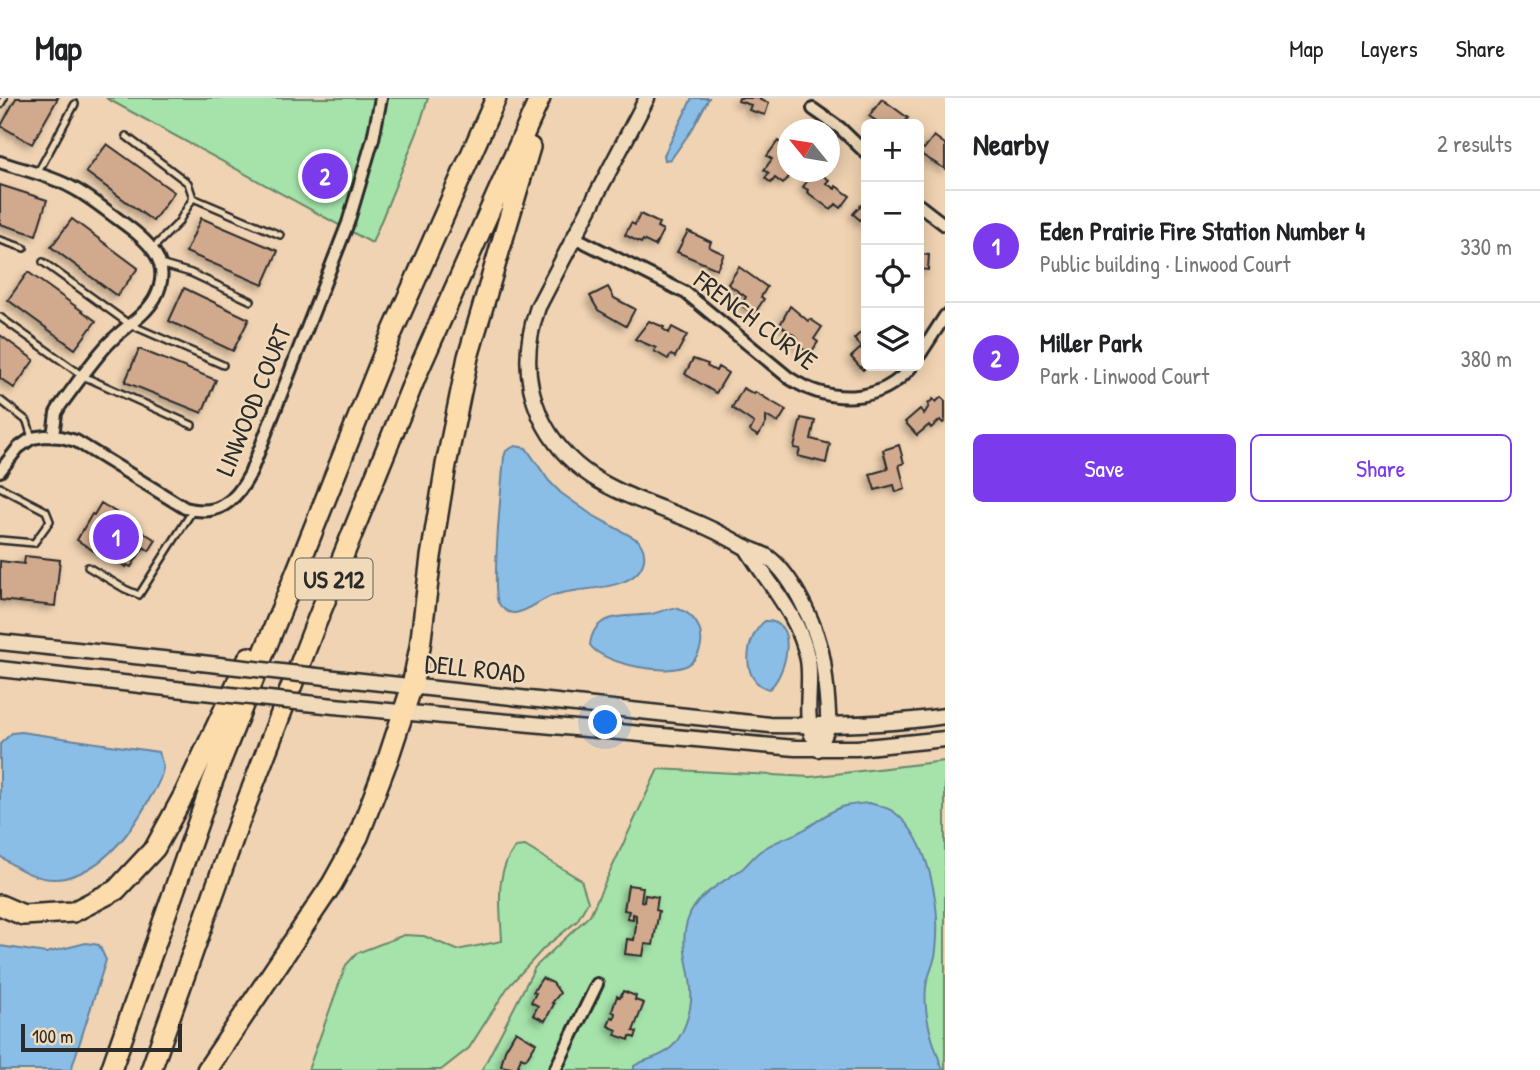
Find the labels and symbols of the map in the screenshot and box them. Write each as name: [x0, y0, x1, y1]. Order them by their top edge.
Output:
north arrow: [777, 119, 840, 182]
pin: 2: [302, 150, 348, 202]
street label: FRENCH CURVE: [686, 262, 825, 378]
street label: LINWOOD COURT: [207, 319, 299, 481]
pin: 1: [93, 511, 139, 563]
road number: US 212: [296, 558, 372, 600]
street label: DELL ROAD: [423, 645, 527, 691]
your location: [588, 705, 622, 739]
scale bar: [21, 1021, 182, 1053]

